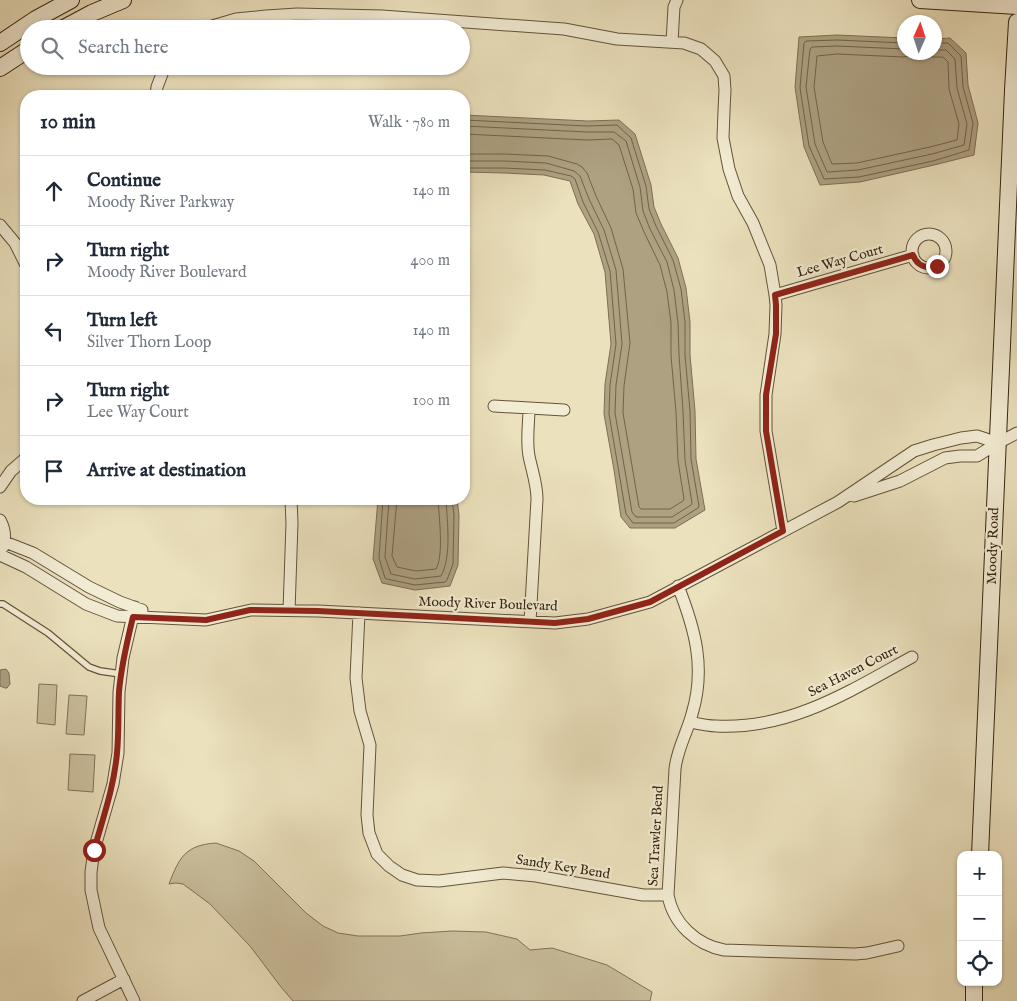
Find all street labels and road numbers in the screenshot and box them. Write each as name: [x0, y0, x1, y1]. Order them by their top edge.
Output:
street label: Lee Way Court: [795, 240, 885, 282]
street label: Moody Road: [983, 507, 1003, 585]
street label: Moody River Boulevard: [418, 593, 559, 615]
street label: Sea Haven Court: [805, 641, 901, 701]
street label: Sea Trawler Bend: [644, 785, 668, 887]
street label: Sandy Key Bend: [515, 851, 612, 883]

